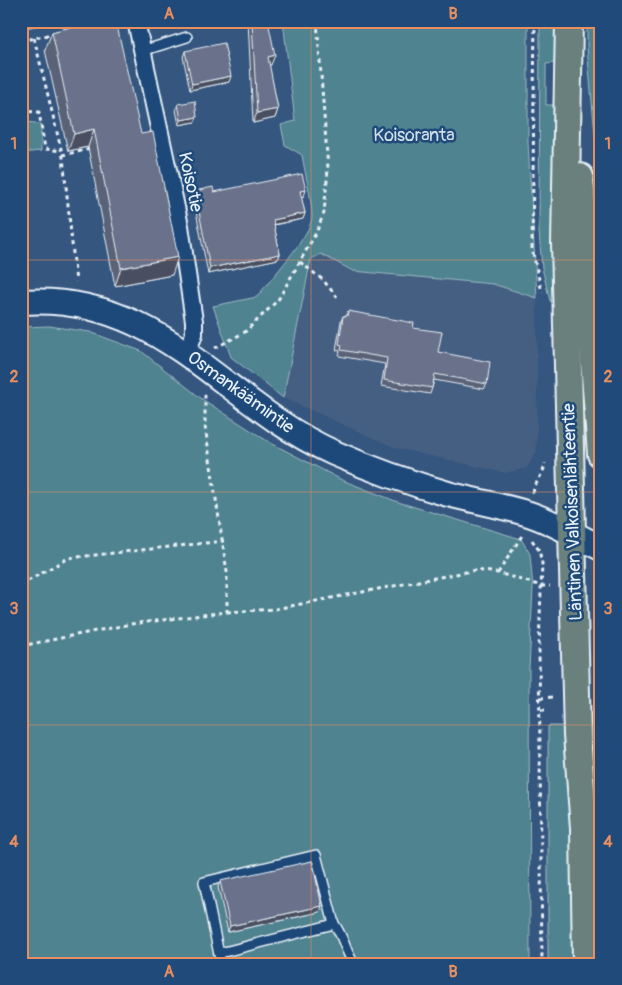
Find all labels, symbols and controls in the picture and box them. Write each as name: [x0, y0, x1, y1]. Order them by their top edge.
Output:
text: A: [164, 4, 175, 24]
text: B: [448, 4, 458, 24]
park label: Koisoranta: [373, 124, 455, 147]
text: 1: [11, 134, 17, 154]
text: 1: [605, 134, 611, 154]
street label: Koisotie: [173, 150, 208, 214]
street label: Osmankäämintie: [183, 346, 299, 439]
text: 2: [10, 367, 19, 387]
text: 2: [604, 367, 613, 387]
street label: Läntinen Valkoisenlähteentie: [557, 403, 588, 621]
text: 3: [10, 599, 19, 619]
text: 3: [604, 599, 613, 619]
text: 4: [9, 832, 19, 852]
text: 4: [603, 832, 613, 852]
text: A: [164, 962, 175, 982]
text: B: [448, 962, 458, 982]

